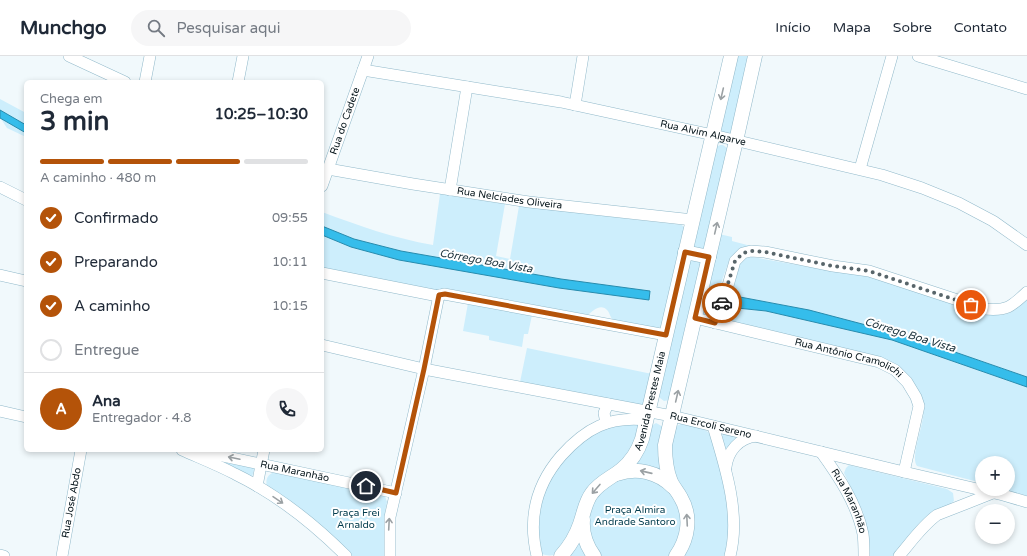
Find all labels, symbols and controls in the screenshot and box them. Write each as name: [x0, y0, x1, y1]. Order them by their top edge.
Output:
search box: [131, 10, 411, 46]
text: Munchgo: [20, 17, 107, 39]
icon: search: [145, 17, 167, 39]
text: Pesquisar aqui: [177, 19, 280, 37]
text: Início: [775, 19, 811, 36]
text: Mapa: [833, 19, 871, 36]
text: Sobre: [893, 19, 932, 36]
text: Contato: [954, 19, 1007, 36]
street label: Rua do Cadete: [328, 85, 363, 156]
one-way arrow: [718, 87, 725, 100]
text: Chega em: [40, 91, 103, 107]
text: 10:25–10:30: [215, 105, 308, 123]
text: 3 min: [40, 106, 109, 137]
street label: Rua Alvim Algarve: [659, 118, 747, 149]
text: A caminho · 480 m: [40, 170, 156, 186]
street label: Rua Nelcíades Oliveira: [456, 185, 563, 212]
icon: check: [40, 207, 62, 229]
text: Confirmado: [74, 209, 158, 227]
text: 09:55: [272, 210, 308, 226]
one-way arrow: [713, 222, 720, 235]
water label: Córrego Boa Vista: [438, 246, 534, 276]
icon: check: [40, 251, 62, 273]
text: Preparando: [74, 253, 158, 271]
text: 10:11: [272, 254, 308, 270]
courier: [702, 283, 742, 323]
pin: [954, 288, 988, 322]
icon: car: [711, 292, 733, 314]
icon: bag: [960, 294, 982, 316]
icon: check: [40, 295, 62, 317]
text: A caminho: [74, 297, 150, 315]
text: 10:15: [272, 298, 308, 314]
water label: Córrego Boa Vista: [863, 315, 958, 355]
street label: Rua Antônio Cramolichi: [794, 336, 905, 380]
text: Entregue: [74, 341, 139, 359]
street label: Avenida Prestes Maia: [632, 350, 668, 453]
button: phone: [266, 388, 308, 430]
one-way arrow: [673, 390, 681, 403]
text: Ana: [92, 392, 121, 410]
text: A: [55, 400, 67, 418]
text: Entregador · 4.8: [92, 410, 191, 426]
street label: Rua Ercoli Sereno: [669, 410, 753, 441]
one-way arrow: [228, 454, 241, 462]
map controls: [975, 456, 1015, 544]
button: +: [975, 456, 1015, 496]
street label: Rua Maranhão: [259, 458, 330, 485]
street label: Rua José Abdo: [59, 467, 84, 539]
street label: Rua Maranhão: [829, 467, 869, 535]
one-way arrow: [640, 468, 653, 476]
pin: [349, 469, 383, 503]
icon: home: [355, 475, 377, 497]
one-way arrow: [591, 484, 600, 494]
one-way arrow: [272, 496, 283, 504]
park label: Praça Almira Andrade Santoro: [594, 504, 676, 528]
button: −: [975, 504, 1015, 544]
park label: Praça Frei Arnaldo: [332, 507, 380, 531]
one-way arrow: [683, 514, 690, 527]
one-way arrow: [386, 518, 393, 531]

